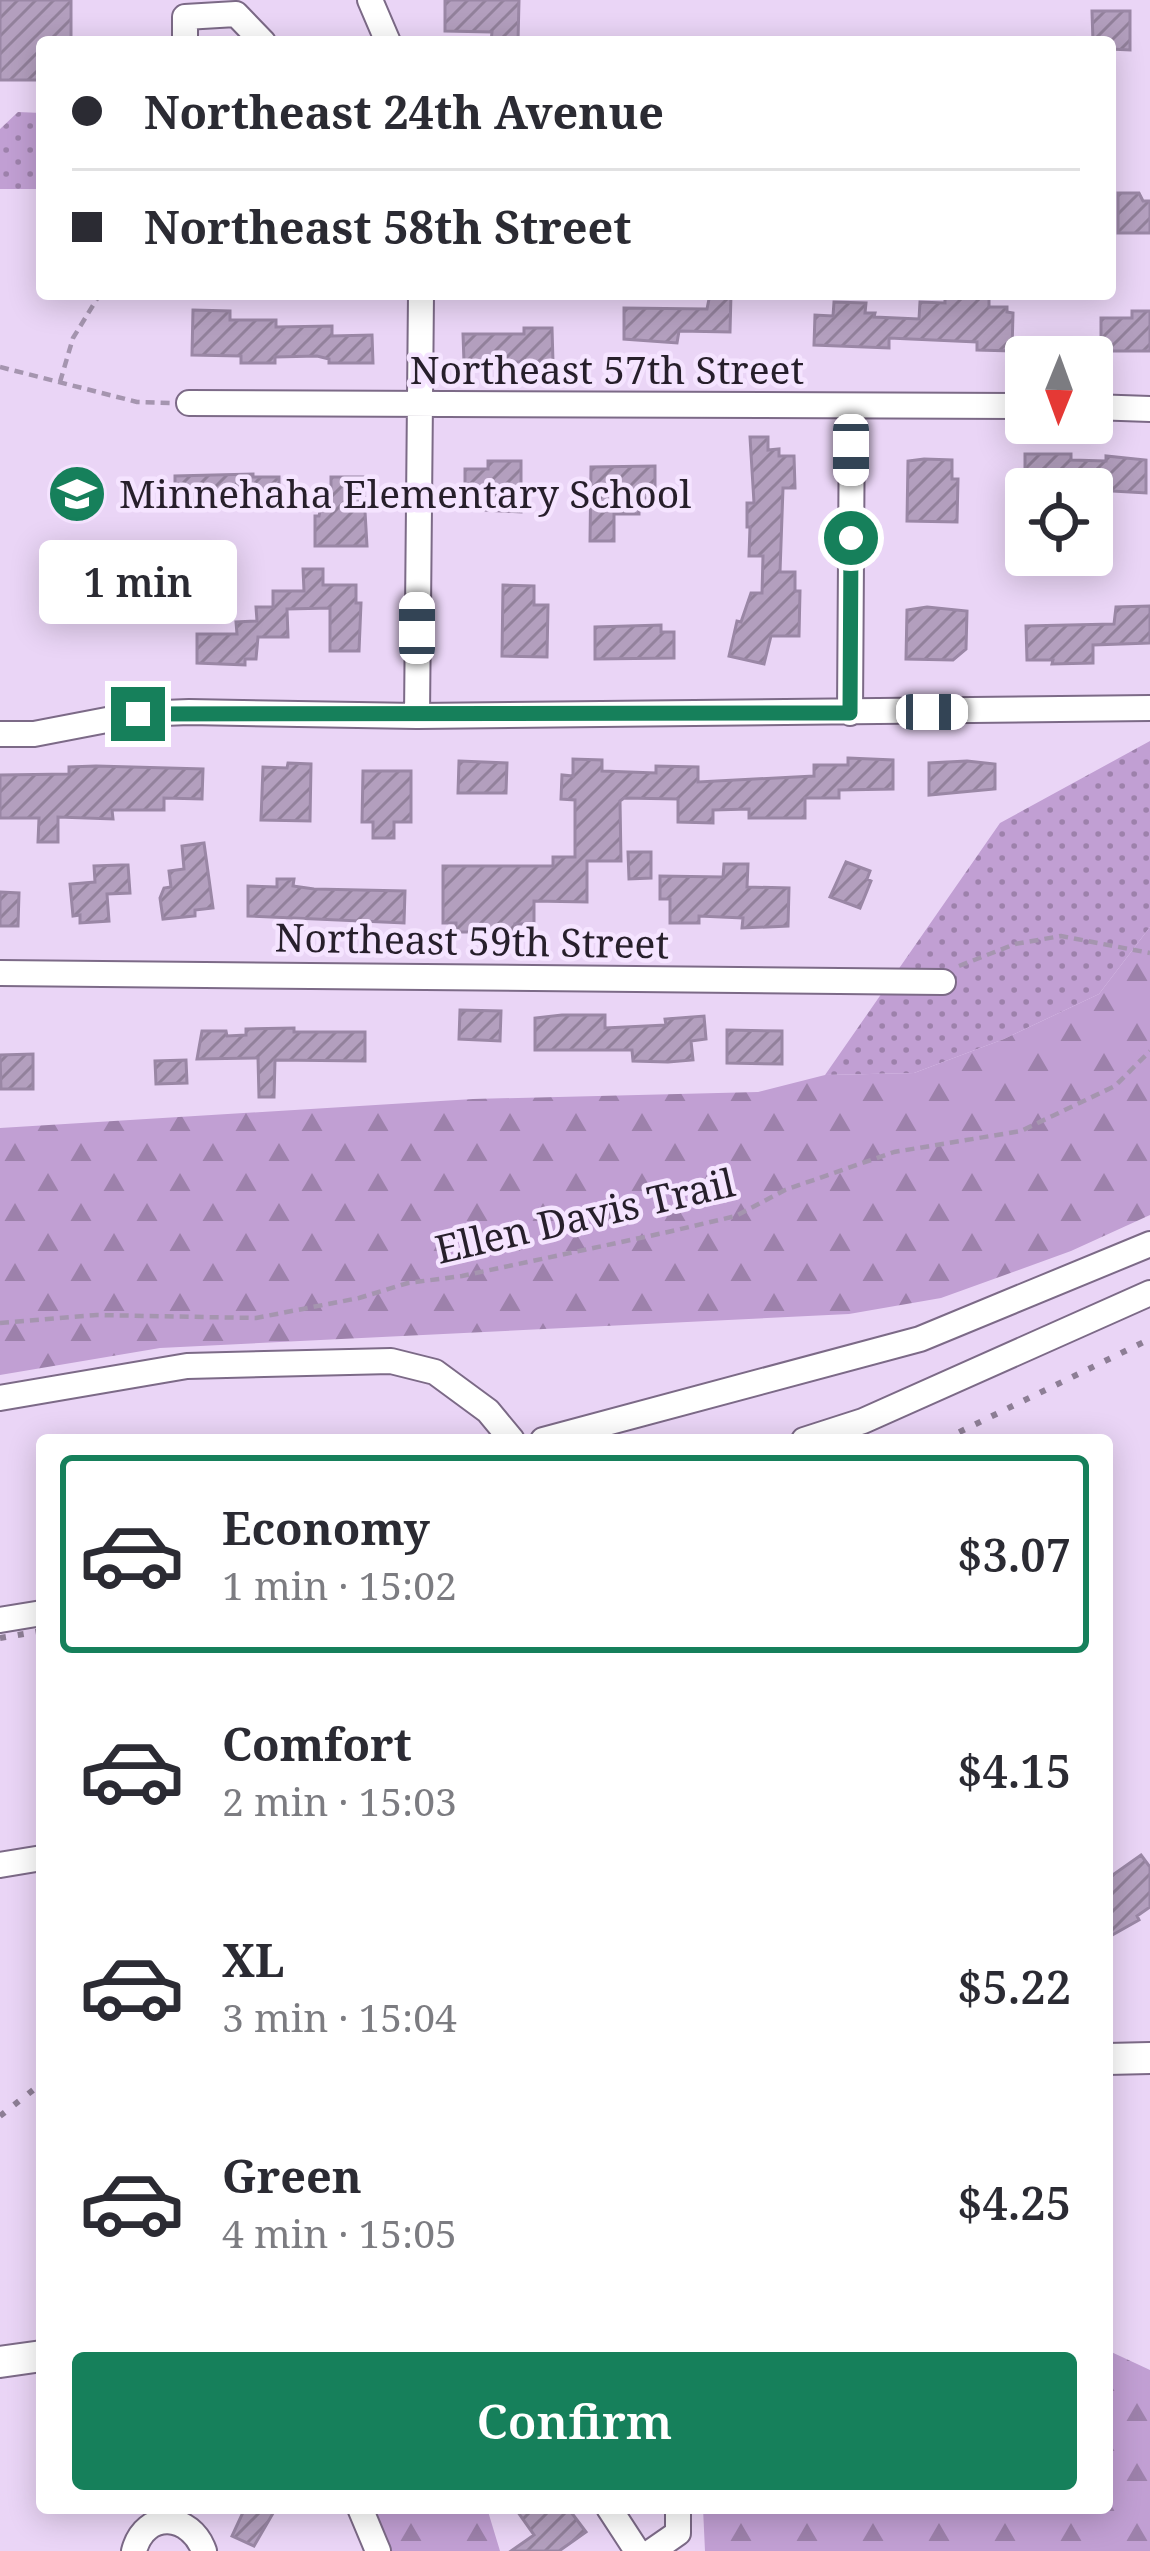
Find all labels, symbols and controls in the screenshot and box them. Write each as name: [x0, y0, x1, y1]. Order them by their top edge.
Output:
text: Northeast 24th Avenue: [144, 81, 664, 142]
text: Northeast 58th Street: [144, 196, 632, 257]
north arrow: [1005, 336, 1113, 444]
map controls: [1005, 336, 1113, 576]
street label: Northeast 57th Street: [410, 342, 804, 395]
car: [833, 414, 869, 486]
school or university icon: Minnehaha Elementary School: [46, 463, 108, 525]
place label: Minnehaha Elementary School: [119, 466, 691, 519]
button: locate: [1005, 468, 1113, 576]
route start: [824, 511, 878, 565]
callout: 1 min: [39, 540, 237, 624]
text: 1 min: [84, 555, 192, 608]
car: [399, 592, 435, 664]
route end: [111, 687, 165, 741]
car: [896, 694, 968, 730]
street label: Northeast 59th Street: [274, 910, 670, 969]
street label: Ellen Davis Trail: [430, 1154, 740, 1275]
text: Economy: [222, 1497, 430, 1558]
icon: car: [78, 1500, 186, 1608]
text: $3.07: [957, 1524, 1071, 1585]
text: 1 min · 15:02: [222, 1558, 457, 1611]
text: Comfort: [222, 1713, 412, 1774]
icon: car: [78, 1716, 186, 1824]
text: $4.15: [957, 1740, 1071, 1801]
text: 2 min · 15:03: [222, 1774, 457, 1827]
text: XL: [222, 1929, 284, 1990]
icon: car: [78, 1932, 186, 2040]
text: $5.22: [957, 1956, 1071, 2017]
text: 3 min · 15:04: [222, 1990, 457, 2043]
text: Green: [222, 2145, 362, 2206]
icon: car: [78, 2148, 186, 2256]
text: $4.25: [957, 2172, 1071, 2233]
text: 4 min · 15:05: [222, 2206, 457, 2259]
button: Confirm: [72, 2352, 1077, 2490]

